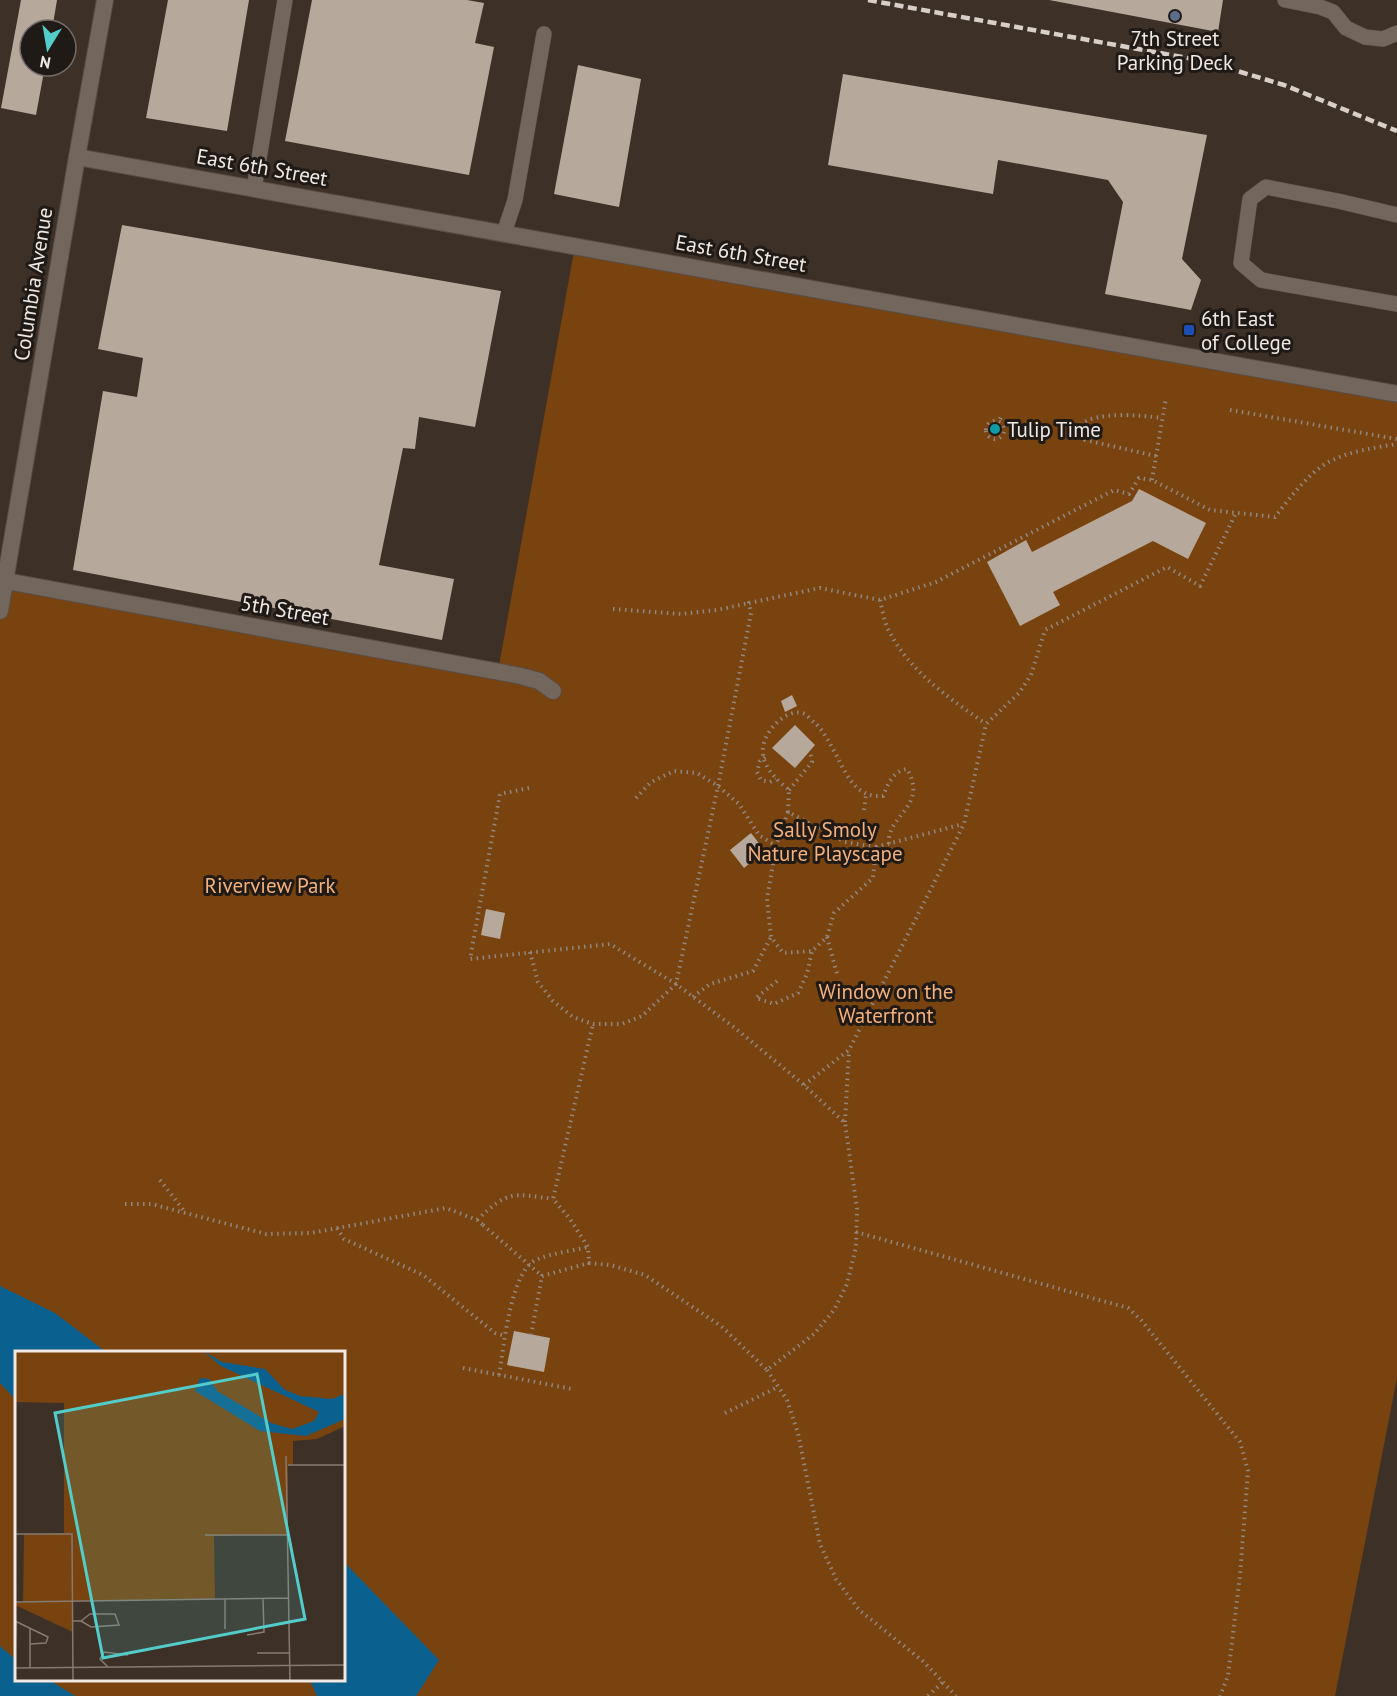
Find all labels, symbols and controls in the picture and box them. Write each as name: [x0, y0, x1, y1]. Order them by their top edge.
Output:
marker: 7th Street Parking Deck: [1168, 9, 1182, 23]
north arrow: [18, 18, 78, 78]
place label: 7th Street Parking Deck: [1117, 25, 1233, 76]
text: N: [38, 52, 52, 74]
street label: East 6th Street: [194, 142, 330, 192]
street label: Columbia Avenue: [8, 205, 58, 363]
street label: East 6th Street: [673, 228, 809, 278]
place label: 6th East of College: [1201, 305, 1291, 356]
marker: 6th East of College: [1182, 323, 1196, 337]
place label: Tulip Time: [1007, 416, 1101, 443]
marker: Tulip Time: [988, 422, 1002, 436]
street label: 5th Street: [239, 589, 331, 631]
park label: Sally Smoly Nature Playscape: [747, 816, 903, 867]
park label: Riverview Park: [204, 872, 336, 899]
park label: Window on the Waterfront: [819, 978, 954, 1029]
inset map: [15, 1351, 345, 1681]

